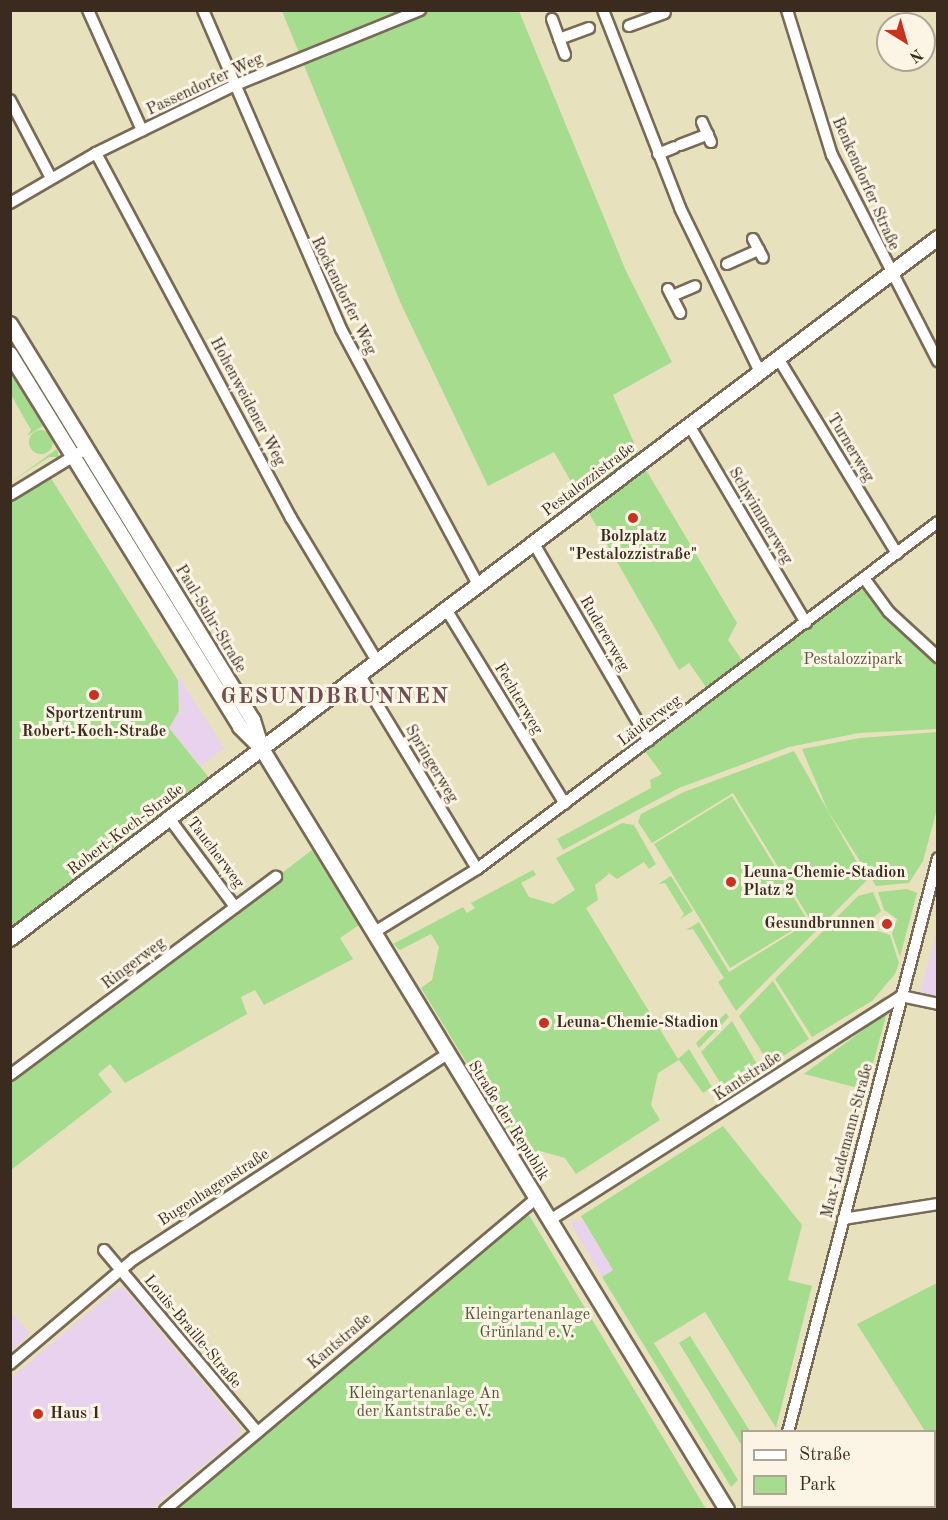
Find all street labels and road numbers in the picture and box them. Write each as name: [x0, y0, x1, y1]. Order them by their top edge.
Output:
street label: Passendorfer Weg: [144, 50, 266, 120]
street label: Benkendorfer Straße: [827, 114, 903, 254]
street label: Rockendorfer Weg: [306, 234, 380, 358]
street label: Hohenweidener Weg: [205, 334, 289, 470]
street label: Turnerweg: [822, 410, 878, 486]
street label: Pestalozzistraße: [539, 439, 639, 521]
street label: Schwimmerweg: [724, 464, 796, 568]
street label: Paul-Suhr-Straße: [170, 562, 250, 676]
street label: Rudererweg: [575, 593, 633, 675]
street label: Fechterweg: [489, 660, 547, 738]
street label: Läuferweg: [615, 691, 685, 751]
street label: Springerweg: [400, 721, 462, 807]
street label: Robert-Koch-Straße: [64, 780, 188, 880]
street label: Taucherweg: [182, 814, 248, 892]
street label: Ringerweg: [98, 934, 170, 994]
street label: Kantstraße: [710, 1048, 786, 1106]
street label: Straße der Republik: [463, 1057, 553, 1185]
street label: Max-Lademann-Straße: [818, 1062, 878, 1220]
street label: Bugenhagenstraße: [155, 1145, 273, 1231]
street label: Louis-Braille-Straße: [139, 1271, 245, 1393]
street label: Kantstraße: [304, 1310, 376, 1374]

